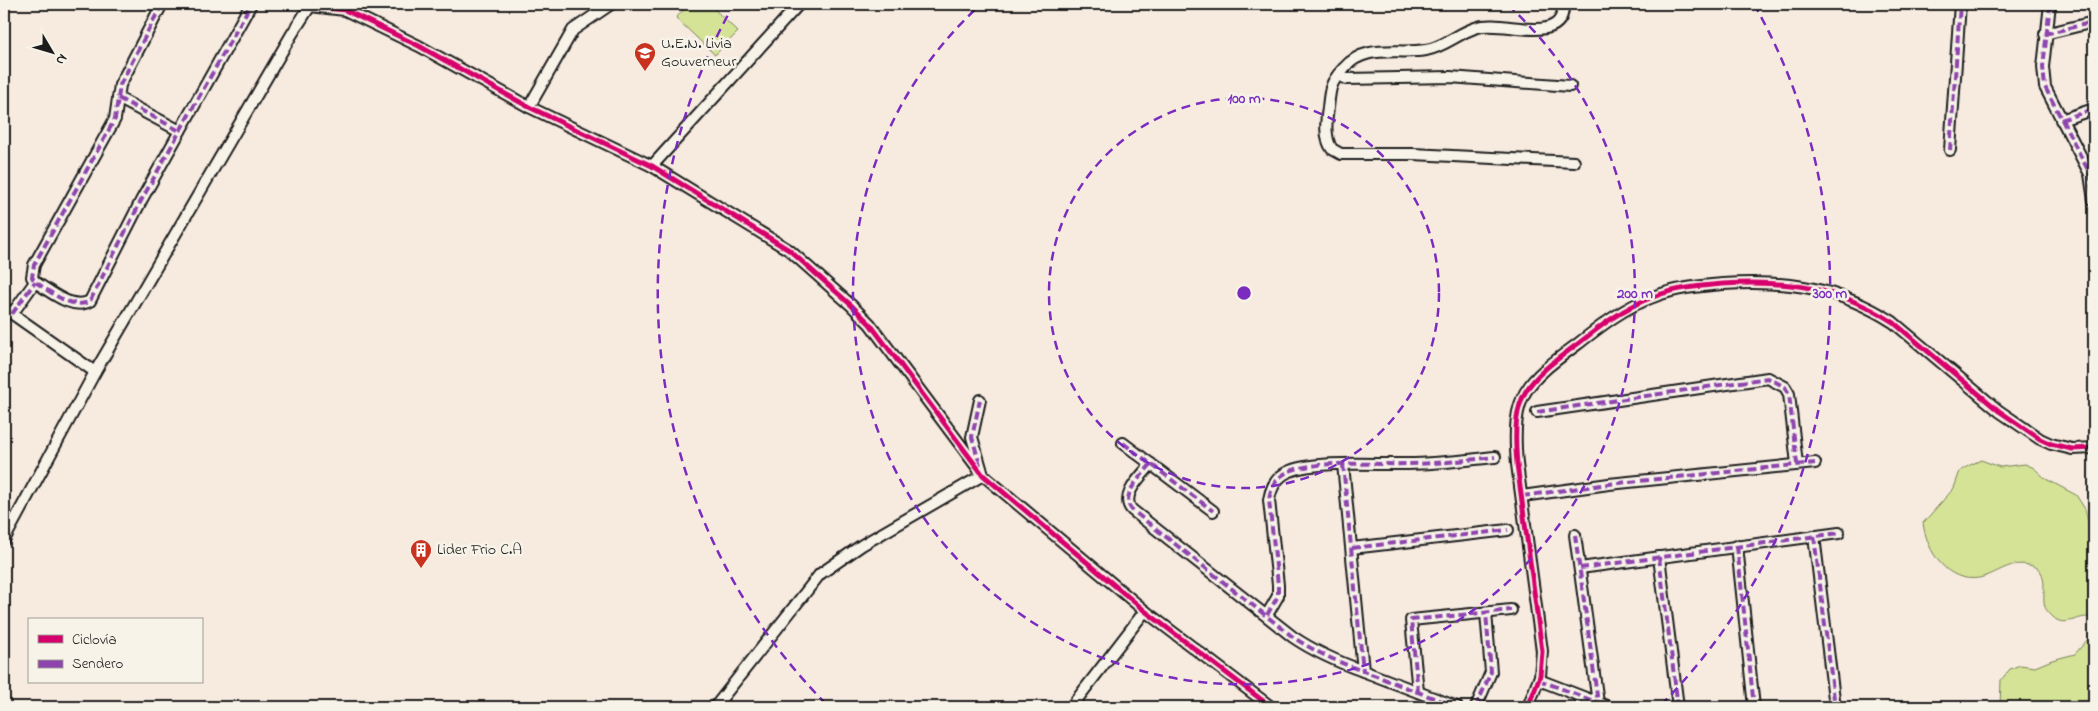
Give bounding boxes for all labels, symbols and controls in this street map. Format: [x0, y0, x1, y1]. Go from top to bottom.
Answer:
north arrow [28, 28, 78, 78]
place label: U.E.N. Livia Gouverneur [661, 32, 736, 74]
school or university icon: U.E.N. Livia Gouverneur [633, 41, 657, 72]
text: N [50, 49, 72, 69]
text: 100 m [1227, 88, 1261, 110]
text: 200 m [1616, 283, 1653, 305]
text: 300 m [1812, 283, 1848, 305]
centre of rings [1235, 284, 1253, 302]
building icon: Lider Frio C.A [409, 538, 433, 569]
place label: Lider Frio C.A [437, 538, 522, 562]
legend [28, 618, 202, 684]
text: Ciclovía [72, 629, 117, 651]
text: Sendero [72, 653, 124, 675]

